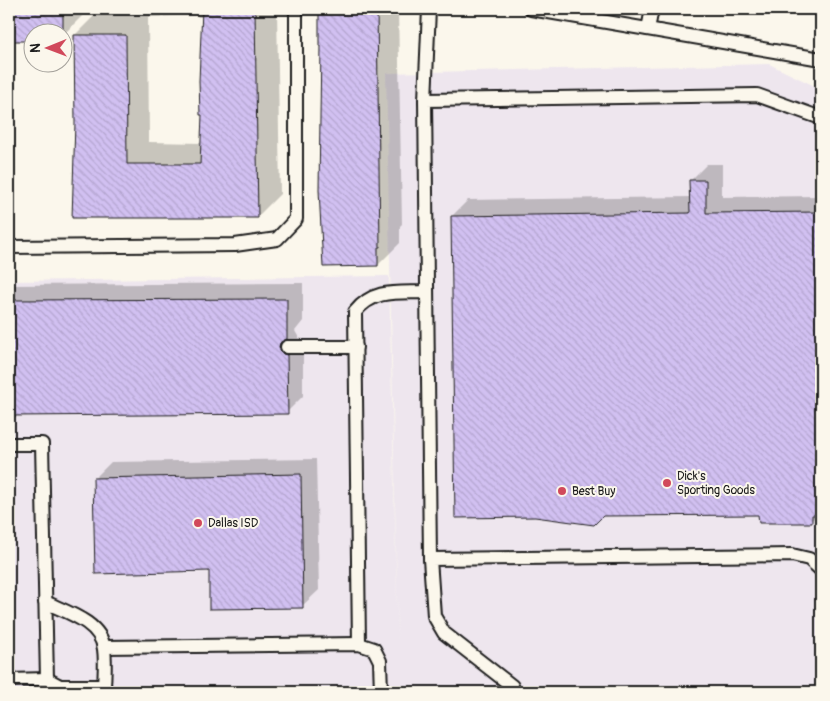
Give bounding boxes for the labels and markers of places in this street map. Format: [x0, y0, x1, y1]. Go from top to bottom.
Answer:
place label: Dick's Sporting Goods [677, 469, 755, 498]
marker: Dick's Sporting Goods [661, 477, 673, 489]
place label: Best Buy [572, 484, 615, 499]
marker: Best Buy [556, 485, 568, 497]
place label: Dallas ISD [208, 516, 259, 531]
marker: Dallas ISD [192, 517, 204, 529]

